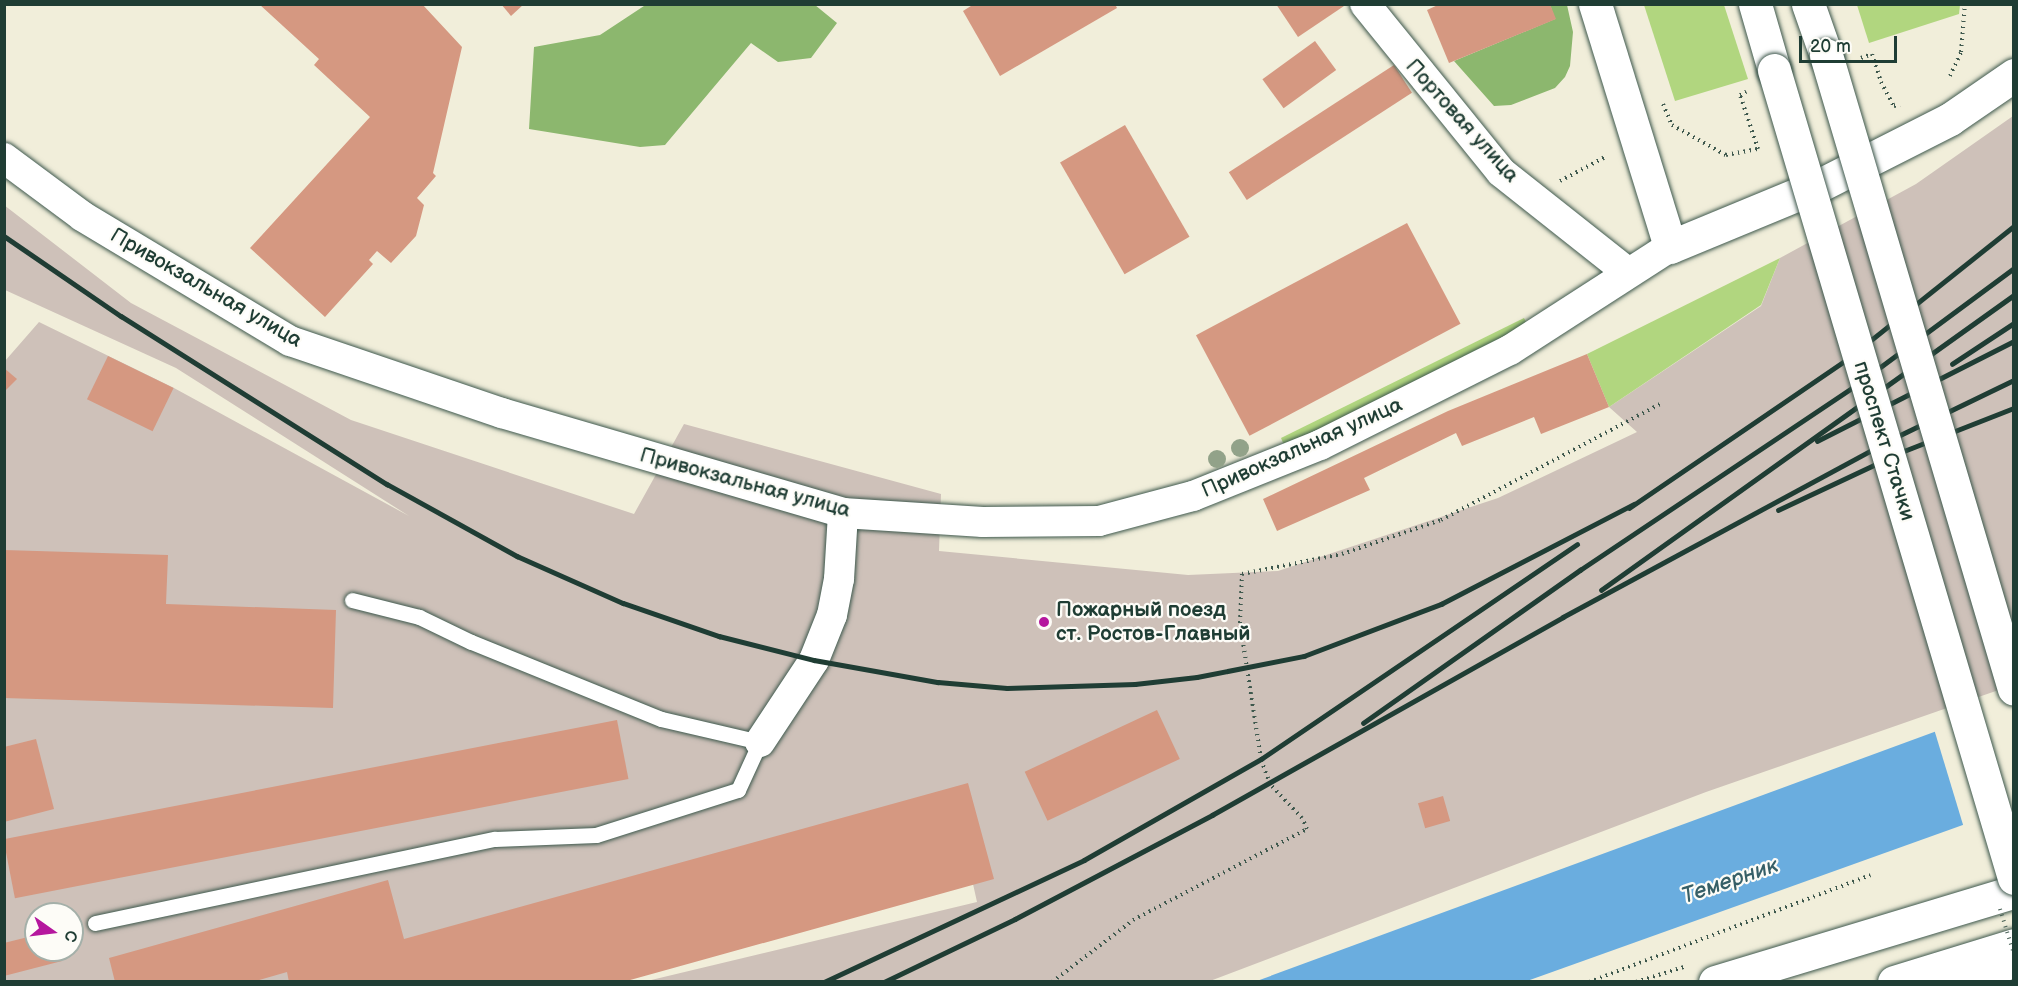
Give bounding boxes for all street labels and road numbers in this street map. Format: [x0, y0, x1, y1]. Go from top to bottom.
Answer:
street label: Портовая улица [1400, 54, 1524, 188]
street label: Привокзальная улица [106, 223, 306, 353]
street label: проспект Стачки [1848, 358, 1920, 524]
street label: Привокзальная улица [1198, 392, 1406, 504]
street label: Привокзальная улица [637, 443, 853, 523]

